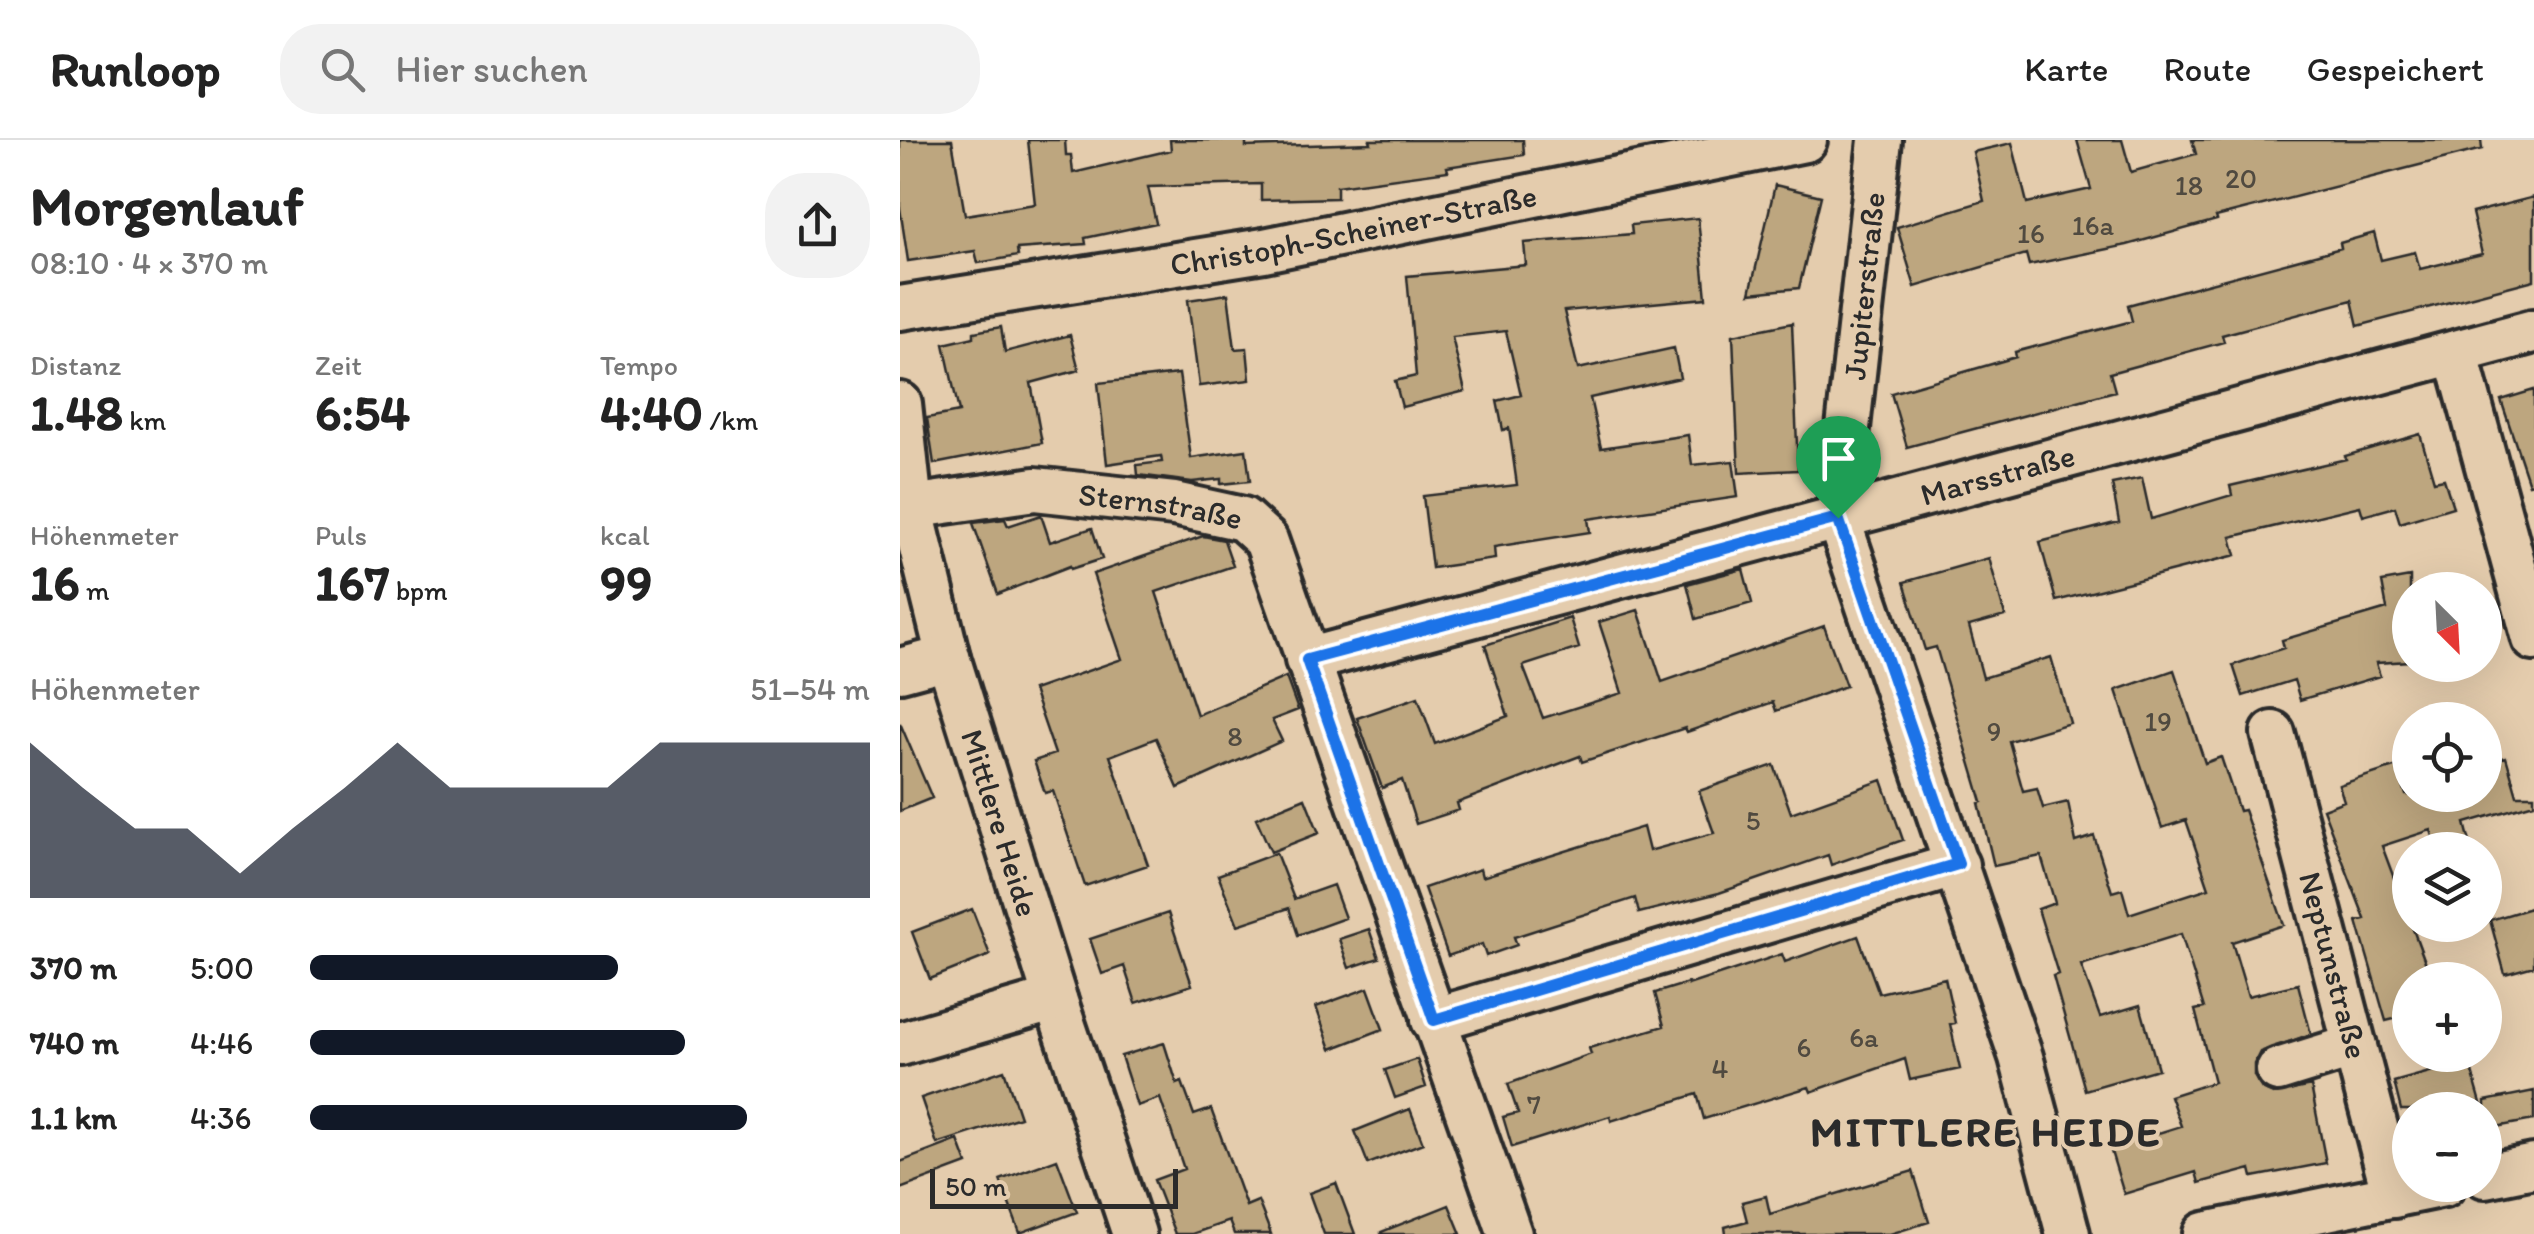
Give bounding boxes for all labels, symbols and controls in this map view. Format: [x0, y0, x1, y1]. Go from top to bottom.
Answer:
search box [280, 24, 980, 114]
text: Runloop [50, 40, 220, 98]
icon: search [315, 42, 370, 97]
text: Hier suchen [395, 46, 588, 92]
text: Karte [2024, 48, 2109, 90]
text: Route [2164, 48, 2252, 90]
text: Gespeichert [2307, 48, 2484, 90]
house number: 20 [2225, 161, 2257, 195]
house number: 18 [2175, 168, 2203, 202]
text: Morgenlauf [30, 173, 304, 239]
button: share [765, 173, 870, 278]
street label: Christoph-Scheiner-Straße [1167, 176, 1540, 284]
street label: Jupiterstraße [1835, 190, 1893, 382]
house number: 16a [2072, 208, 2115, 242]
house number: 16 [2017, 216, 2045, 250]
text: 08:10 · 4 × 370 m [30, 244, 268, 282]
text: Distanz [30, 348, 121, 382]
text: Zeit [315, 348, 362, 382]
text: Tempo [600, 348, 678, 382]
text: 1.48 [30, 382, 123, 443]
text: 6:54 [315, 382, 410, 443]
text: 4:40 [600, 382, 703, 443]
text: km [123, 403, 166, 437]
text: /km [703, 403, 758, 437]
pin [1796, 416, 1881, 519]
icon: arrive [1811, 431, 1866, 486]
street label: Marsstraße [1916, 436, 2079, 514]
street label: Sternstraße [1077, 475, 1246, 537]
text: Höhenmeter [30, 518, 179, 552]
text: Puls [315, 518, 367, 552]
text: kcal [600, 518, 650, 552]
text: 16 [30, 552, 80, 613]
text: 167 [315, 552, 389, 613]
text: 99 [600, 552, 652, 613]
north arrow [2392, 572, 2502, 682]
map controls [2392, 572, 2502, 1202]
text: m [80, 573, 110, 607]
text: bpm [389, 573, 448, 607]
text: Höhenmeter [30, 670, 200, 708]
text: 51–54 m [750, 670, 870, 708]
button: locate [2392, 702, 2502, 812]
house number: 19 [2144, 704, 2172, 738]
house number: 9 [1987, 714, 2001, 748]
house number: 8 [1227, 719, 1243, 753]
street label: Mittlere Heide [953, 725, 1047, 921]
house number: 5 [1746, 803, 1760, 837]
button: layers [2392, 832, 2502, 942]
street label: Neptunstraße [2291, 868, 2376, 1063]
text: 370 m [30, 949, 117, 987]
text: 5:00 [190, 949, 254, 987]
button: + [2392, 962, 2502, 1072]
house number: 6a [1849, 1020, 1879, 1054]
text: 740 m [30, 1024, 119, 1062]
text: 4:46 [190, 1024, 253, 1062]
house number: 6 [1797, 1030, 1811, 1064]
house number: 4 [1712, 1051, 1729, 1085]
house number: 7 [1527, 1087, 1541, 1121]
button: − [2392, 1092, 2502, 1202]
text: 1.1 km [30, 1099, 117, 1137]
text: 4:36 [190, 1099, 251, 1137]
district label: MITTLERE HEIDE [1810, 1106, 2162, 1157]
scale bar [930, 1164, 1178, 1208]
text: 50 m [945, 1169, 1007, 1203]

